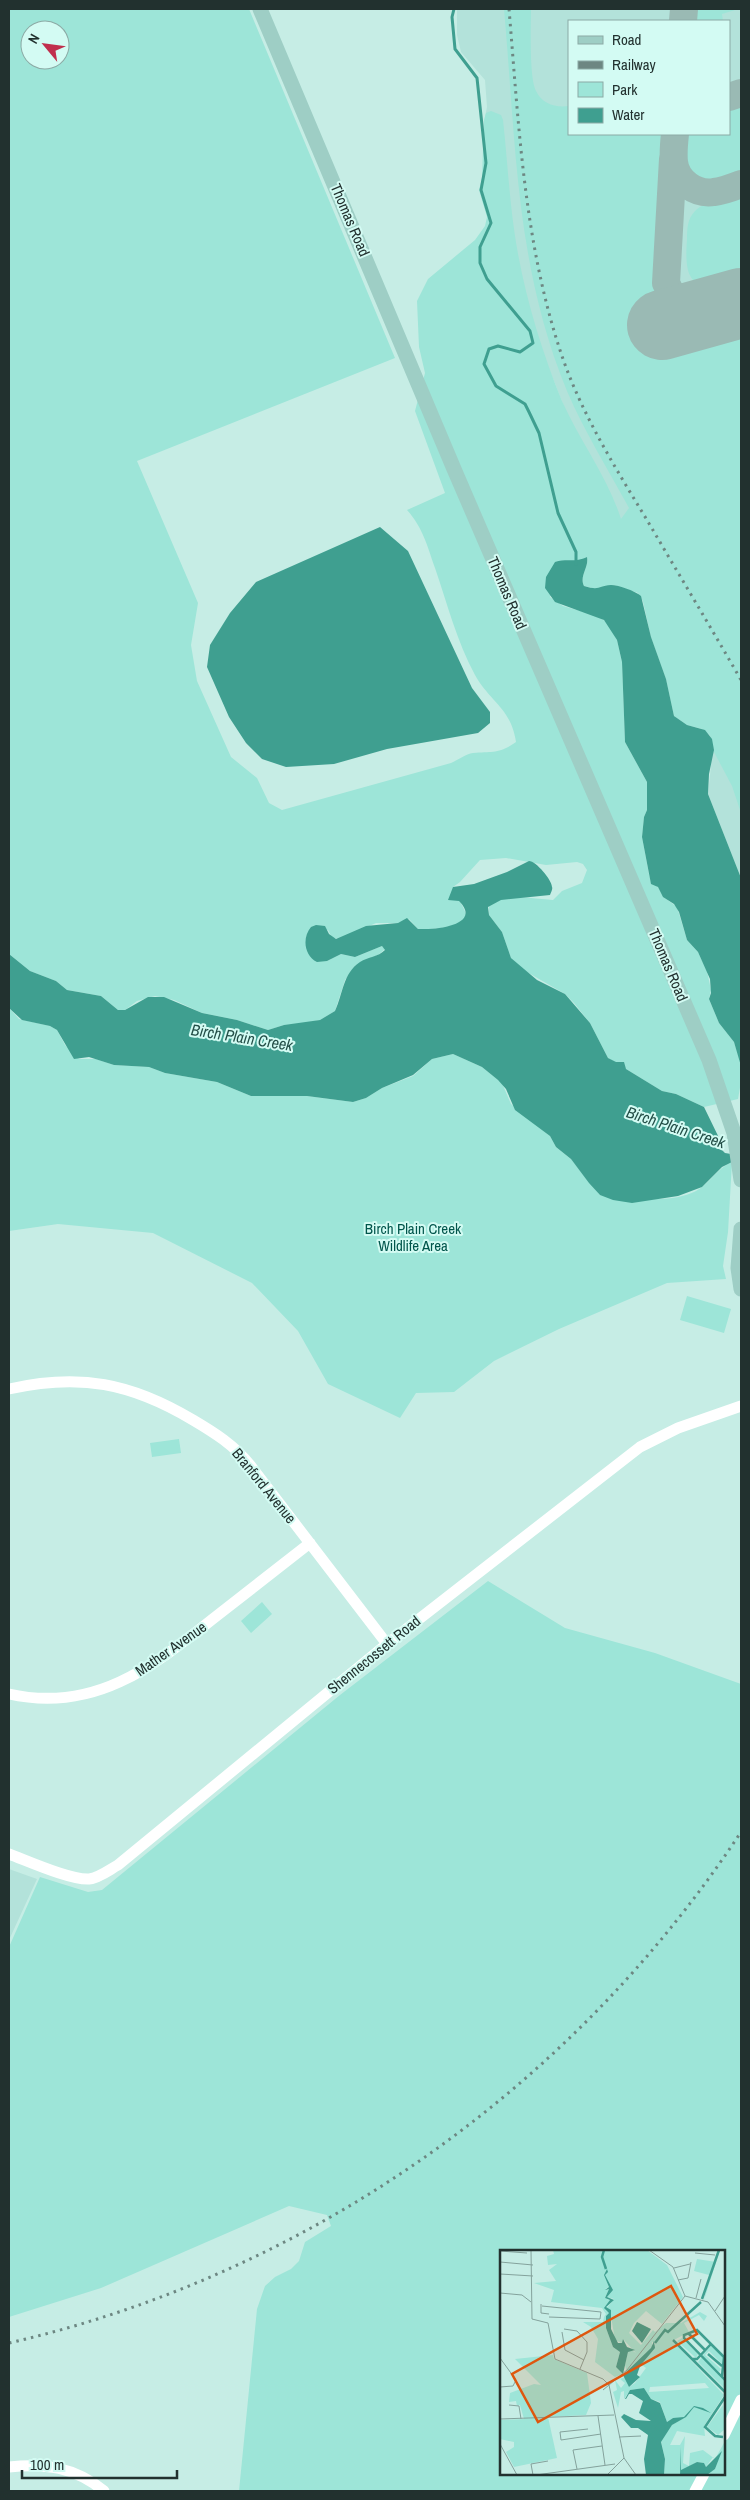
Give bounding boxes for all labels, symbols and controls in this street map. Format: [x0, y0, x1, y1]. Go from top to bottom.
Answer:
north arrow [20, 20, 70, 70]
legend [568, 20, 730, 135]
text: Road [612, 29, 641, 50]
text: N [24, 31, 44, 47]
text: Railway [612, 54, 657, 75]
text: Park [612, 79, 638, 100]
text: Water [612, 104, 644, 125]
street label: Thomas Road [326, 180, 375, 259]
street label: Thomas Road [483, 553, 532, 632]
street label: Thomas Road [644, 925, 693, 1004]
water label: Birch Plain Creek [189, 1018, 295, 1056]
water label: Birch Plain Creek [624, 1101, 729, 1153]
park label: Birch Plain Creek Wildlife Area [365, 1218, 462, 1256]
street label: Branford Avenue [227, 1444, 301, 1528]
street label: Shennecossett Road [323, 1611, 425, 1699]
street label: Mather Avenue [131, 1616, 211, 1681]
inset map [500, 2250, 725, 2475]
scale bar [22, 2448, 178, 2480]
text: 100 m [30, 2454, 64, 2475]

